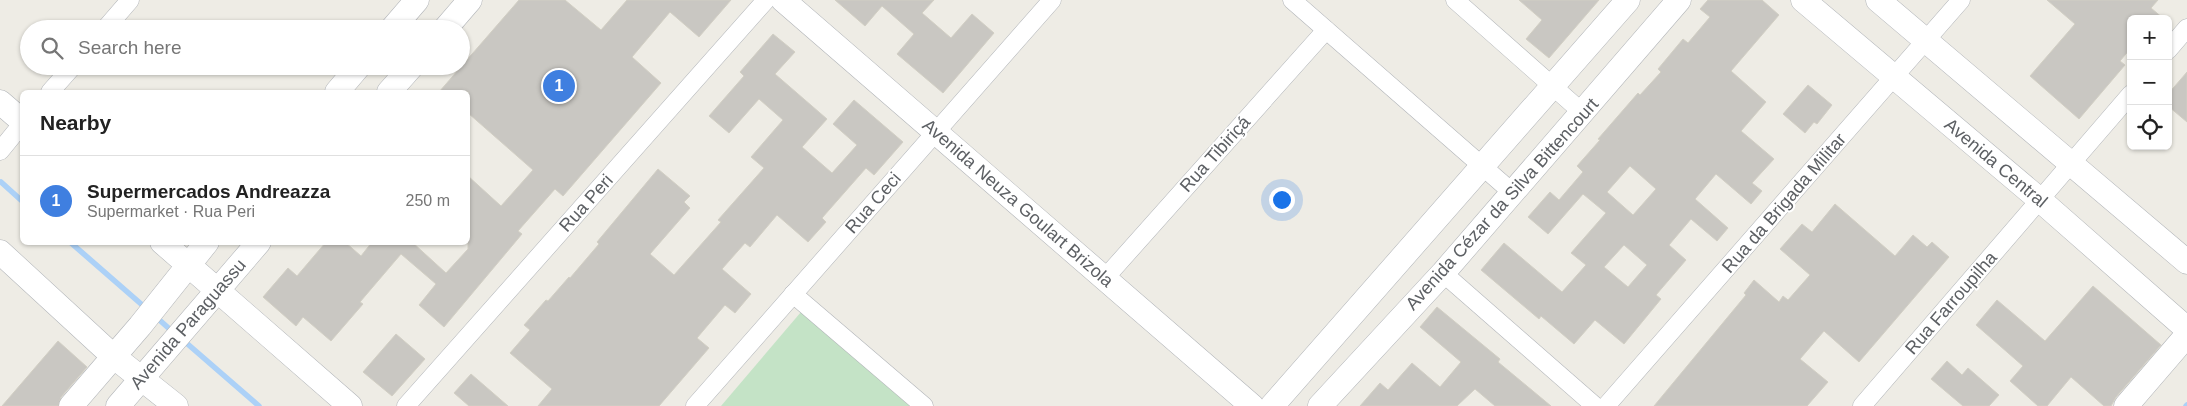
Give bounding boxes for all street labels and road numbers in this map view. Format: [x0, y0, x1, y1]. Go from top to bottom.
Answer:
street label: Avenida Cézar da Silva Bittencourt [1402, 94, 1602, 314]
street label: Rua Tibiriçá [1176, 111, 1255, 196]
street label: Avenida Central [1941, 114, 2051, 212]
street label: Avenida Neuza Goulart Brizola [919, 115, 1118, 292]
street label: Rua da Brigada Militar [1718, 129, 1850, 277]
street label: Rua Ceci [841, 169, 905, 237]
street label: Rua Peri [555, 170, 617, 236]
street label: Rua Farroupilha [1901, 247, 2002, 358]
street label: Avenida Paraguassu [126, 255, 250, 393]

